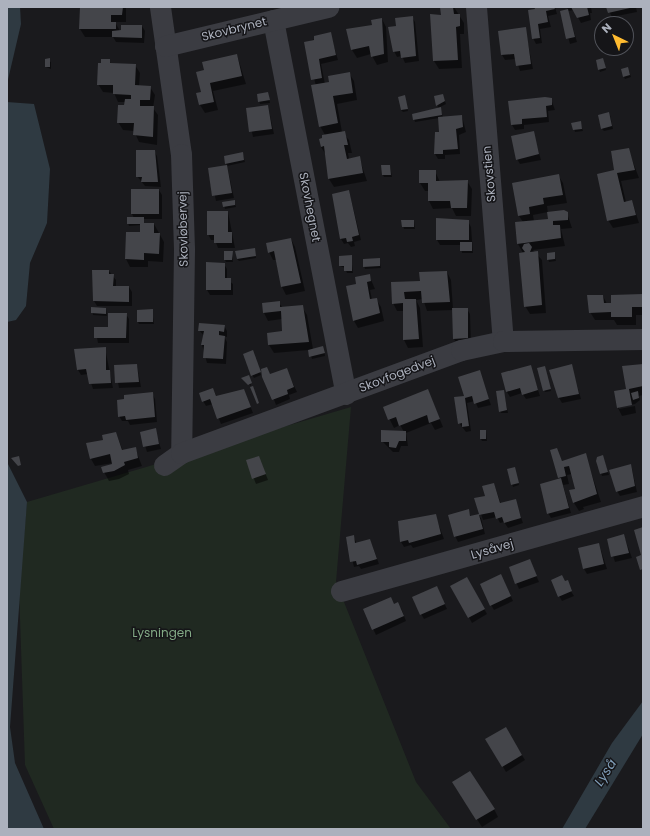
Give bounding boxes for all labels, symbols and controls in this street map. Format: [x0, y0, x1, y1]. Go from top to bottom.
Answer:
street label: Skovbrynet [200, 14, 268, 44]
north arrow [594, 16, 634, 56]
text: N [598, 19, 615, 37]
street label: Skovstien [479, 145, 499, 203]
street label: Skovhegnet [296, 171, 324, 243]
street label: Skovløbervej [175, 191, 191, 267]
street label: Skovfogedvej [357, 353, 437, 395]
street label: Lysåvej [469, 536, 515, 562]
park label: Lysningen [132, 626, 192, 640]
water label: Lyså [592, 757, 620, 789]

